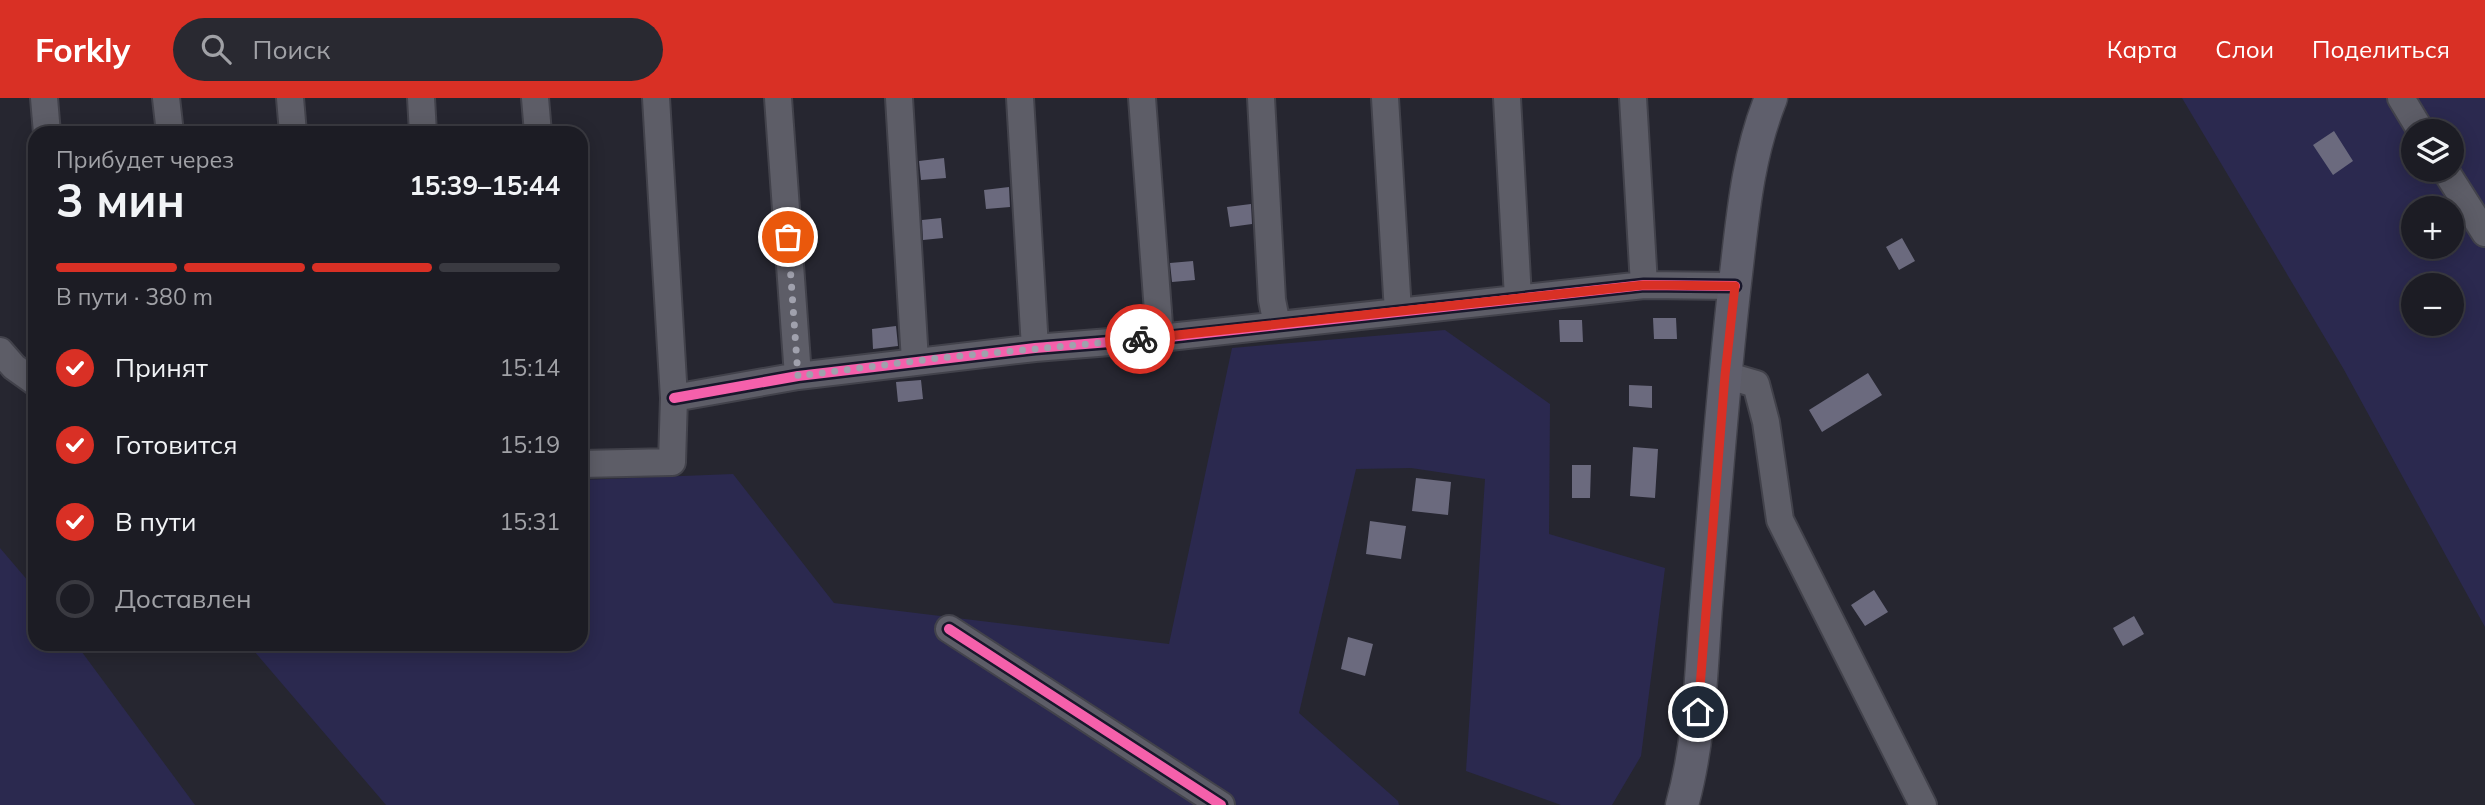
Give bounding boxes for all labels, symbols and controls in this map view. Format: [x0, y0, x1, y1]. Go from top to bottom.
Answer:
search box [173, 18, 663, 81]
text: Forkly [35, 29, 131, 70]
icon: search [197, 30, 235, 68]
text: Поиск [253, 33, 330, 66]
text: Карта [2107, 34, 2177, 64]
text: Слои [2215, 34, 2274, 64]
text: Поделиться [2312, 34, 2450, 64]
map controls [2401, 119, 2464, 336]
button: layers [2401, 119, 2464, 182]
text: Прибудет через [56, 145, 234, 174]
text: 15:39–15:44 [409, 169, 560, 202]
text: 3 мин [56, 171, 185, 229]
button: + [2401, 196, 2464, 259]
pin [758, 207, 818, 267]
icon: bag [769, 218, 807, 256]
button: − [2401, 273, 2464, 336]
text: В пути · 380 m [56, 282, 213, 311]
courier [1105, 304, 1175, 374]
icon: bike [1121, 320, 1159, 358]
icon: check [56, 349, 94, 387]
text: Принят [115, 351, 208, 384]
text: 15:14 [500, 353, 560, 382]
icon: check [56, 426, 94, 464]
text: Готовится [115, 428, 238, 461]
text: 15:19 [500, 430, 560, 459]
icon: check [56, 503, 94, 541]
text: В пути [115, 505, 196, 538]
text: 15:31 [500, 507, 560, 536]
text: Доставлен [115, 582, 252, 615]
pin [1668, 682, 1728, 742]
icon: home [1679, 693, 1717, 731]

